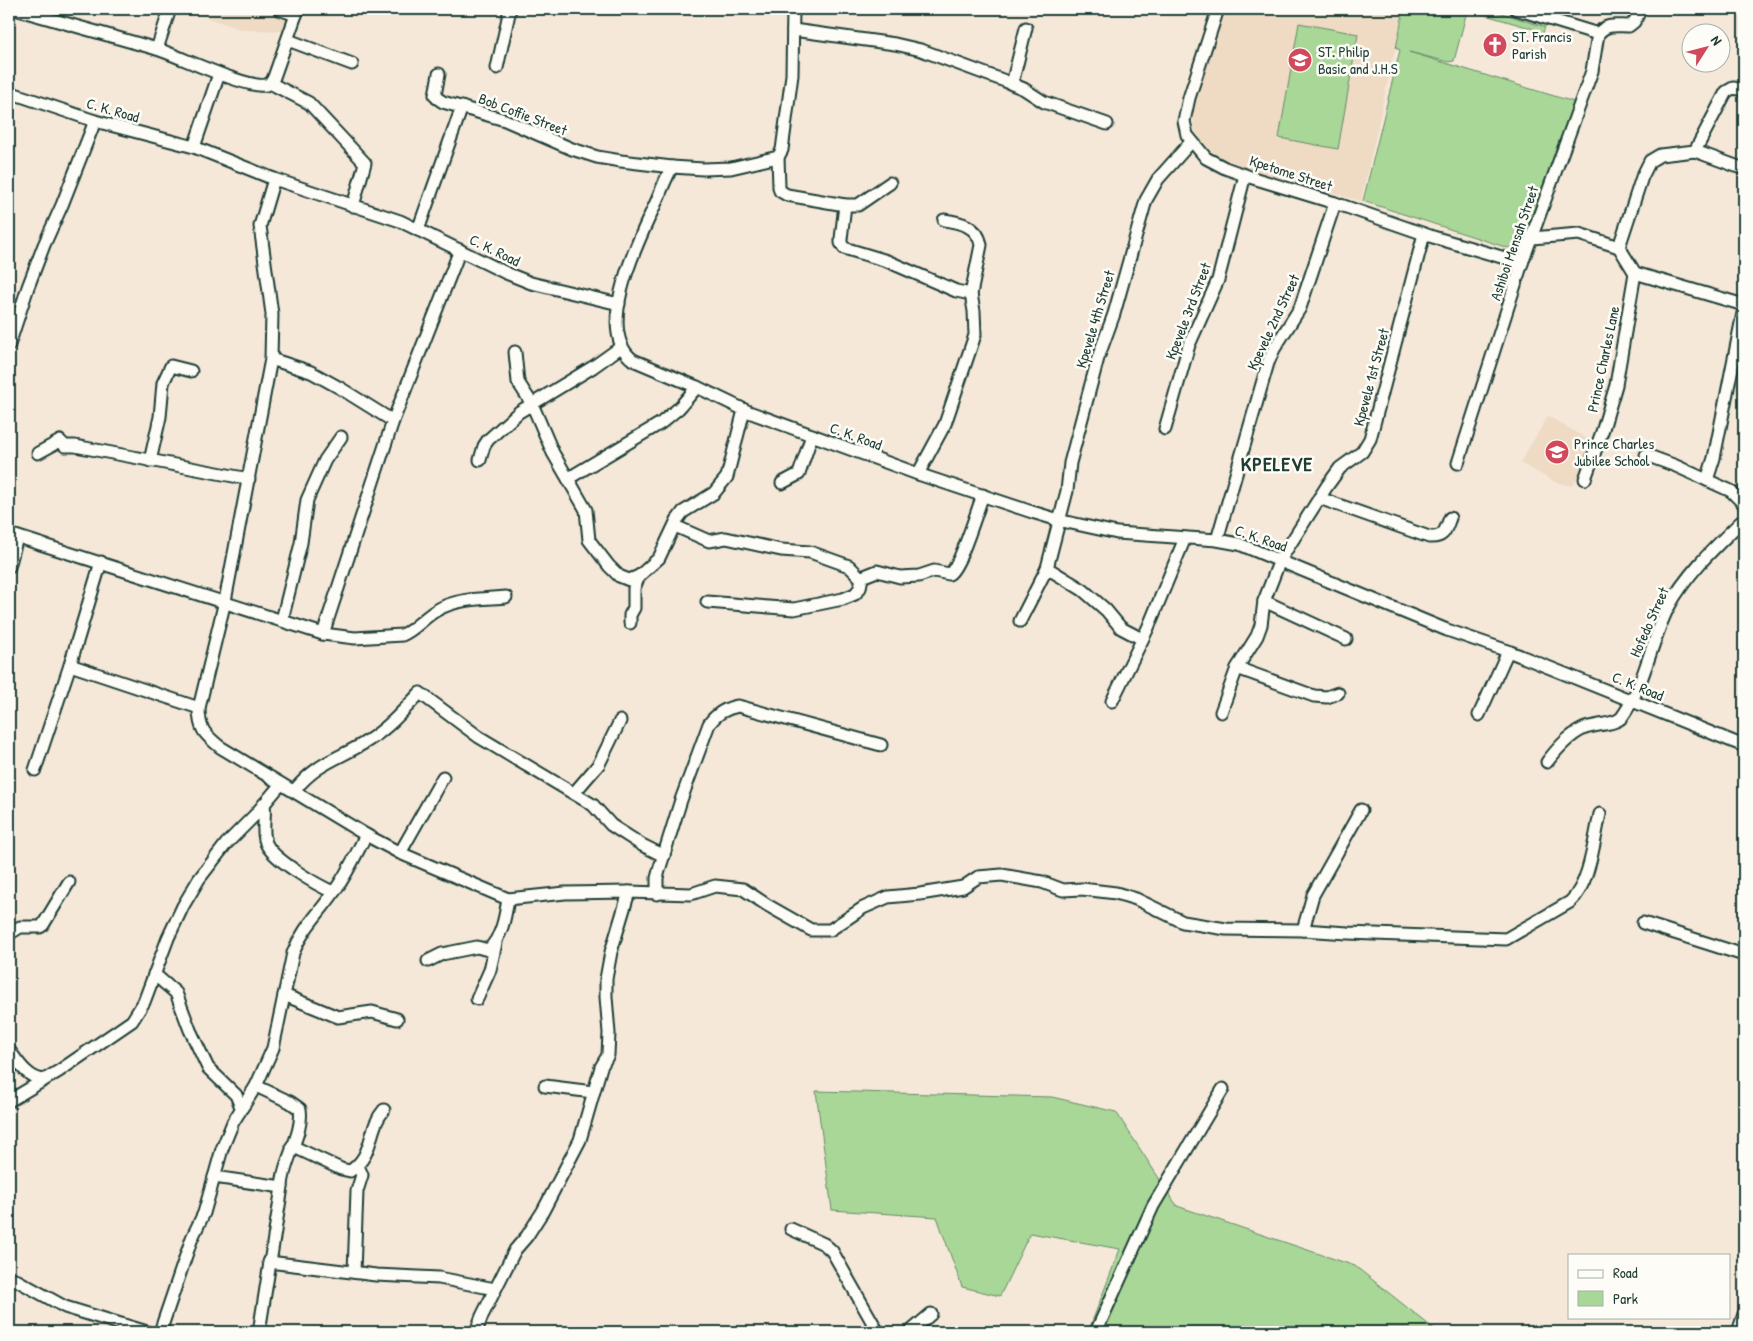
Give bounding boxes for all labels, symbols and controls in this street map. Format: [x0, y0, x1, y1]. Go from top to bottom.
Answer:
north arrow [1680, 22, 1730, 72]
place label: ST. Francis Parish [1512, 26, 1572, 64]
text: N [1707, 31, 1727, 49]
church icon: ST. Francis Parish [1482, 32, 1508, 58]
place label: ST. Philip Basic and J.H.S [1318, 41, 1398, 79]
school or university icon: ST. Philip Basic and J.H.S [1287, 47, 1313, 73]
street label: Bob Coffie Street [476, 88, 571, 141]
street label: C. K. Road [84, 92, 142, 128]
street label: Kpetome Street [1247, 150, 1336, 197]
street label: Ashiboi Mensah Street [1485, 182, 1544, 303]
street label: C. K. Road [466, 229, 524, 271]
street label: Kpevele 3rd Street [1160, 259, 1216, 363]
street label: Kpevele 4th Street [1070, 267, 1120, 370]
street label: Kpevele 2nd Street [1242, 270, 1305, 373]
street label: Prince Charles Lane [1582, 304, 1624, 414]
street label: Kpevele 1st Street [1348, 325, 1394, 428]
street label: C. K. Road [827, 417, 885, 455]
place label: Prince Charles Jubilee School [1574, 433, 1655, 471]
school or university icon: Prince Charles Jubilee School [1544, 439, 1570, 465]
district label: KPELEVE [1241, 450, 1313, 477]
street label: C. K. Road [1232, 519, 1290, 557]
street label: Hofedo Street [1624, 583, 1674, 660]
street label: C. K. Road [1609, 666, 1667, 706]
legend [1568, 1254, 1730, 1318]
text: Road [1613, 1262, 1638, 1283]
text: Park [1613, 1288, 1638, 1309]

